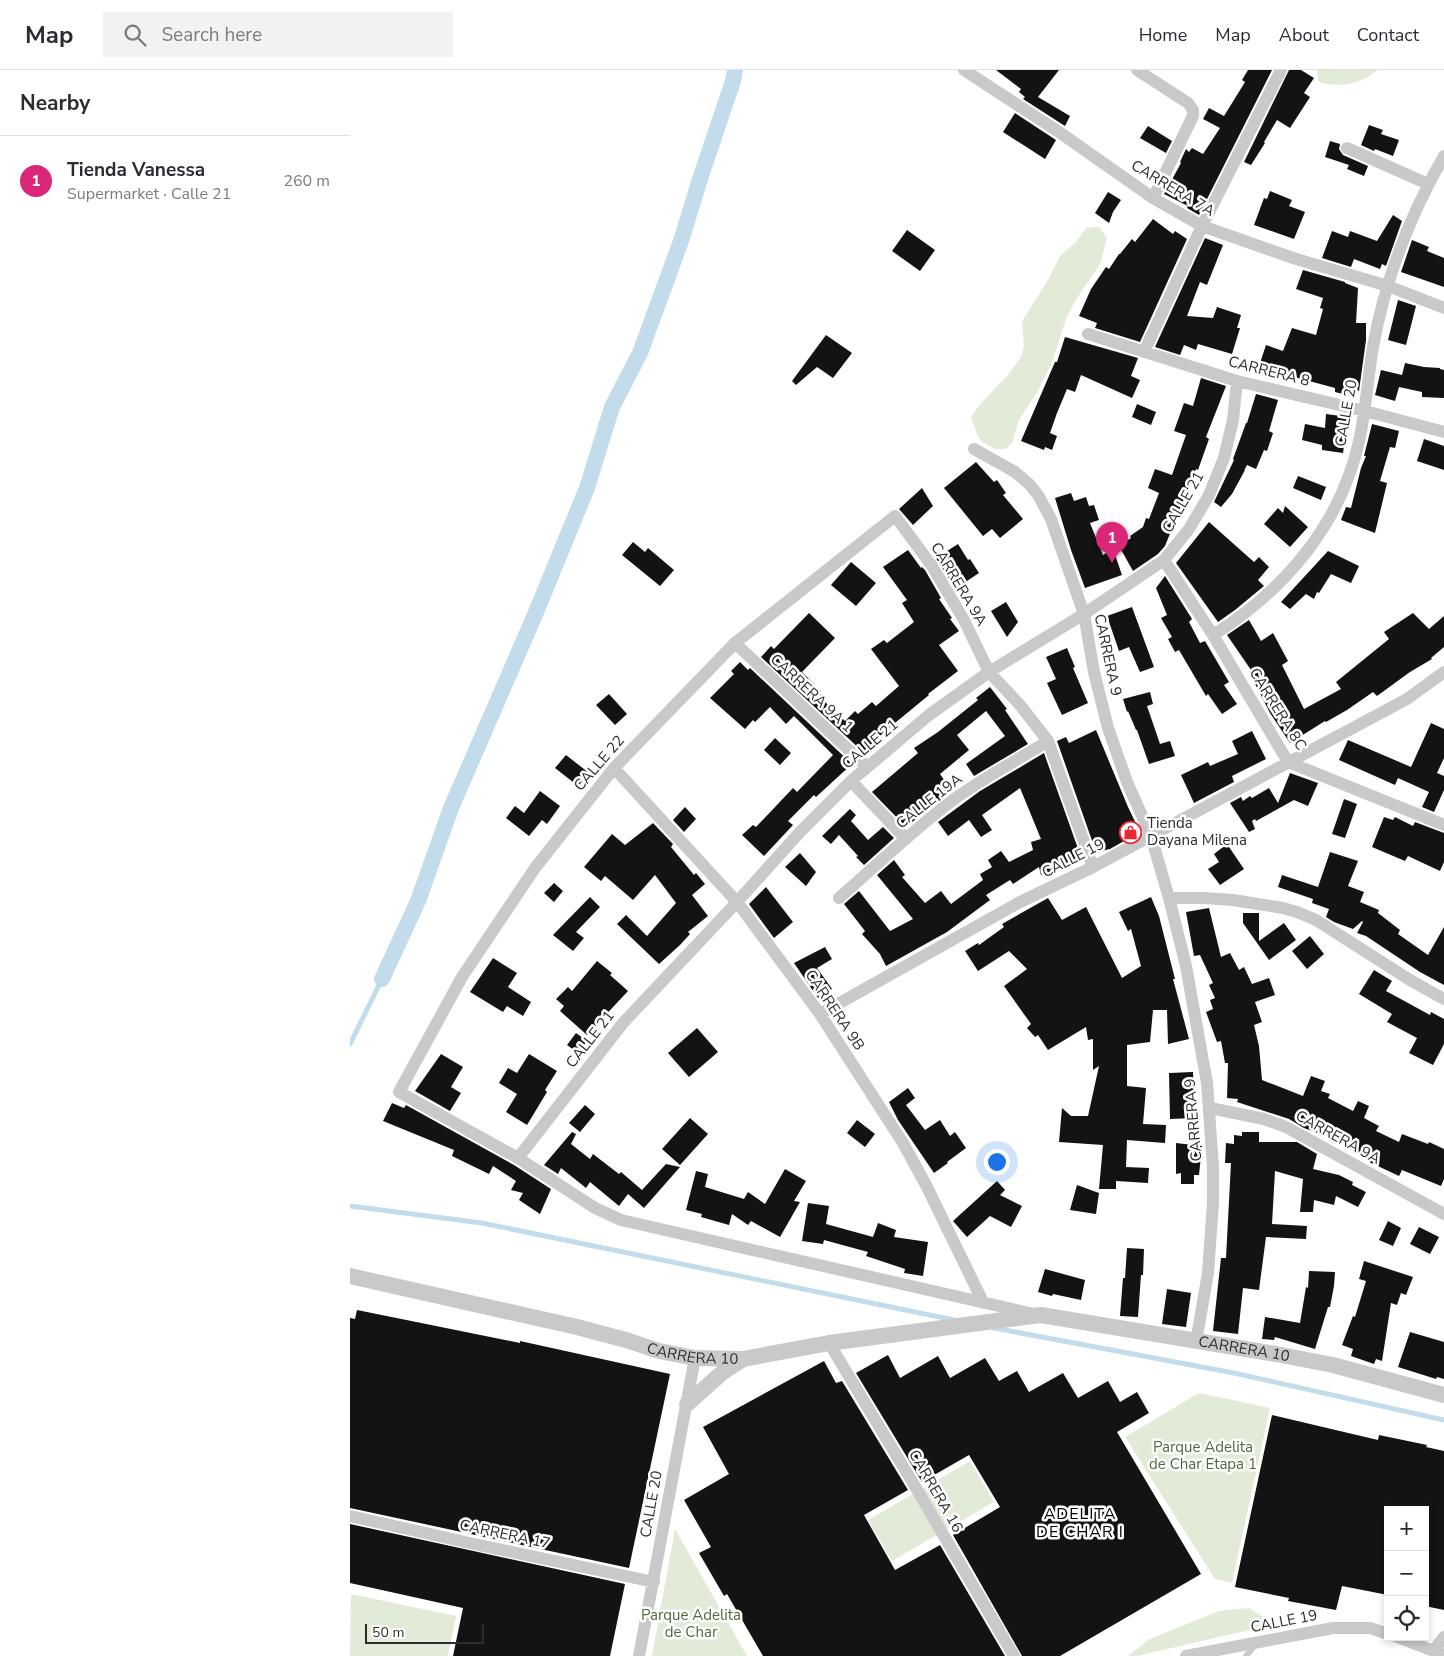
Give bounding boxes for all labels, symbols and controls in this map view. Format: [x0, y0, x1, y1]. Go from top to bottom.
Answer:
search box [103, 12, 453, 57]
text: Map [25, 19, 73, 51]
icon: search [121, 21, 149, 49]
text: Search here [161, 22, 262, 48]
text: Home [1139, 23, 1187, 47]
text: Map [1215, 23, 1251, 47]
text: About [1279, 23, 1329, 47]
text: Contact [1357, 23, 1419, 47]
text: Nearby [20, 89, 90, 117]
street label: CARRERA 7A [1127, 155, 1219, 221]
text: Tienda Vanessa [67, 157, 205, 183]
text: 1 [31, 170, 41, 192]
text: 260 m [283, 170, 330, 192]
text: Supermarket · Calle 21 [67, 183, 231, 205]
street label: CARRERA 8 [1226, 351, 1312, 391]
street label: CALLE 20 [1330, 378, 1362, 448]
street label: CALLE 21 [1157, 468, 1209, 536]
pin: 1 [1096, 522, 1128, 563]
street label: CARRERA 9A [926, 538, 992, 630]
street label: CARRERA 9 [1090, 612, 1126, 698]
street label: CARRERA 9A 1 [766, 649, 858, 737]
street label: CARRERA 8C [1245, 664, 1311, 754]
street label: CALLE 21 [838, 715, 902, 773]
street label: CALLE 22 [569, 731, 629, 795]
street label: CALLE 19A [892, 769, 966, 833]
place label: Tienda Dayana Milena [1147, 813, 1247, 850]
shop icon: Tienda Dayana Milena [1119, 820, 1143, 844]
street label: CALLE 19 [1038, 834, 1108, 882]
street label: CARRERA 9B [801, 966, 869, 1054]
street label: CALLE 21 [561, 1006, 619, 1072]
street label: CARRERA 9 [1179, 1078, 1207, 1162]
street label: CARRERA 9A [1292, 1105, 1384, 1169]
your location [984, 1149, 1010, 1175]
street label: CARRERA 10 [1197, 1331, 1291, 1366]
street label: CARRERA 10 [644, 1338, 739, 1369]
park label: Parque Adelita de Char Etapa 1 [1149, 1437, 1257, 1474]
street label: CARRERA 16 [904, 1446, 968, 1536]
street label: CALLE 20 [635, 1469, 667, 1539]
district label: ADELITA DE CHAR I [1036, 1503, 1124, 1543]
map controls [1384, 1506, 1429, 1641]
button: + [1384, 1506, 1429, 1551]
street label: CARRERA 17 [458, 1515, 552, 1553]
button: − [1384, 1551, 1429, 1596]
button: locate [1384, 1596, 1429, 1641]
park label: Parque Adelita de Char [641, 1605, 741, 1642]
street label: CALLE 19 [1249, 1605, 1319, 1637]
scale bar [365, 1621, 484, 1644]
text: 50 m [372, 1623, 404, 1642]

